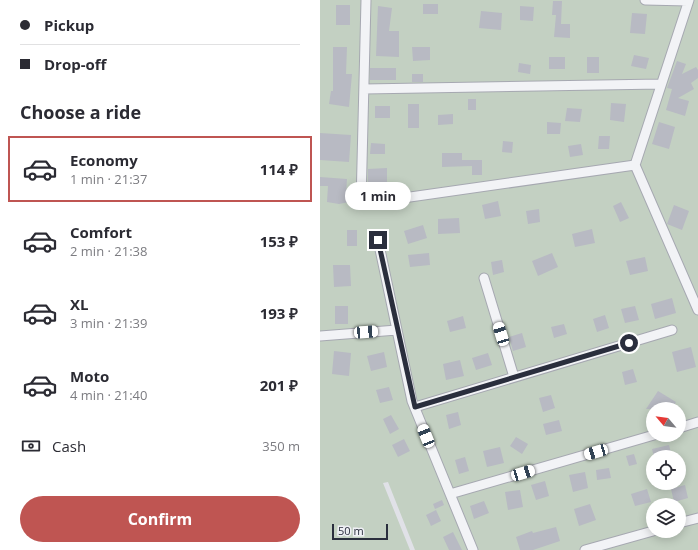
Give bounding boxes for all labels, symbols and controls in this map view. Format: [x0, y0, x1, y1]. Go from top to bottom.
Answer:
text: Pickup [44, 15, 94, 35]
text: Drop-off [44, 54, 106, 74]
text: Choose a ride [20, 100, 141, 124]
text: Economy [70, 150, 138, 170]
icon: car [22, 151, 58, 187]
text: 114 ₽ [260, 159, 298, 179]
text: 1 min · 21:37 [70, 170, 147, 188]
callout: 1 min [345, 182, 411, 210]
text: 1 min [360, 187, 396, 205]
text: Comfort [70, 222, 132, 242]
icon: car [22, 223, 58, 259]
text: 153 ₽ [260, 231, 298, 251]
route end [369, 231, 387, 249]
text: 2 min · 21:38 [70, 242, 147, 260]
text: XL [70, 294, 88, 314]
icon: car [22, 295, 58, 331]
text: 193 ₽ [260, 303, 298, 323]
text: 3 min · 21:39 [70, 314, 147, 332]
car [492, 321, 510, 347]
car [354, 325, 378, 339]
route start [620, 334, 638, 352]
text: Moto [70, 366, 109, 386]
icon: car [22, 367, 58, 403]
text: 201 ₽ [260, 375, 298, 395]
text: 4 min · 21:40 [70, 386, 147, 404]
north arrow [646, 402, 686, 442]
map controls [646, 402, 686, 538]
car [416, 423, 436, 449]
icon: cash [20, 435, 42, 457]
text: Cash [52, 436, 86, 456]
text: 350 m [262, 437, 300, 455]
car [583, 443, 609, 461]
button: locate [646, 450, 686, 490]
car [510, 464, 536, 482]
button: Confirm [20, 496, 300, 542]
button: layers [646, 498, 686, 538]
scale bar [332, 522, 388, 541]
text: 50 m [338, 523, 364, 538]

